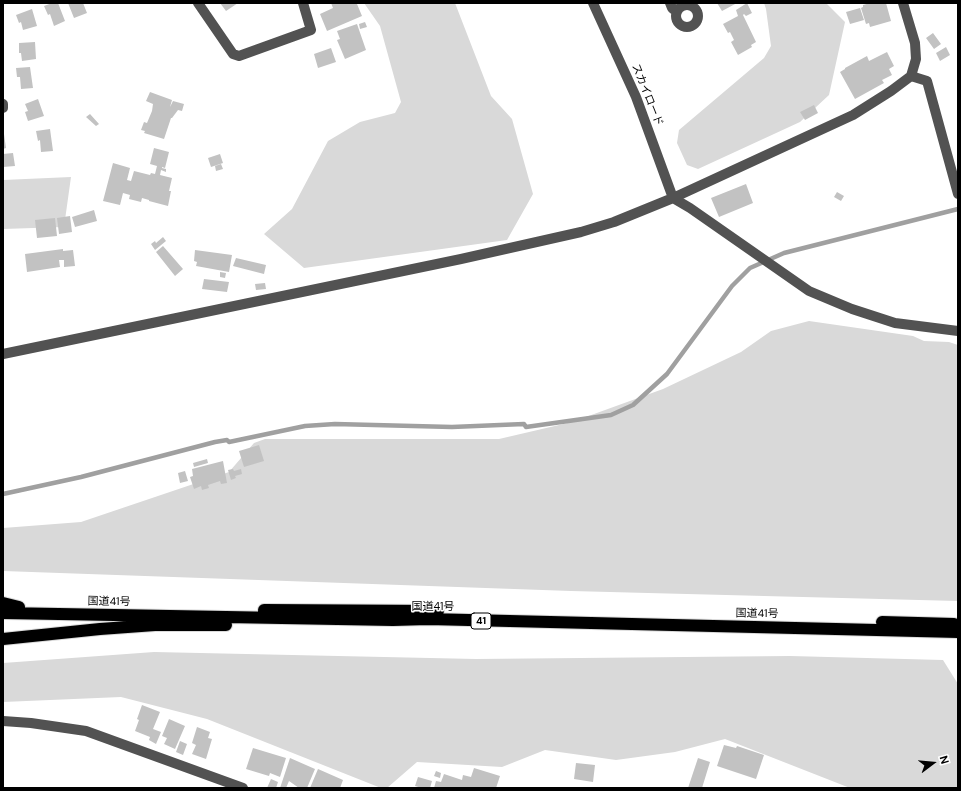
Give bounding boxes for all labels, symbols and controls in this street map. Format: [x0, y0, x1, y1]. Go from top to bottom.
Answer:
street label: スカイロード [629, 62, 665, 128]
street label: 国道41号 [87, 595, 131, 609]
street label: 国道41号 [411, 600, 455, 614]
street label: 国道41号 [735, 607, 779, 621]
road number: 41 [471, 613, 491, 629]
north arrow [913, 743, 953, 783]
text: N [937, 754, 952, 765]

